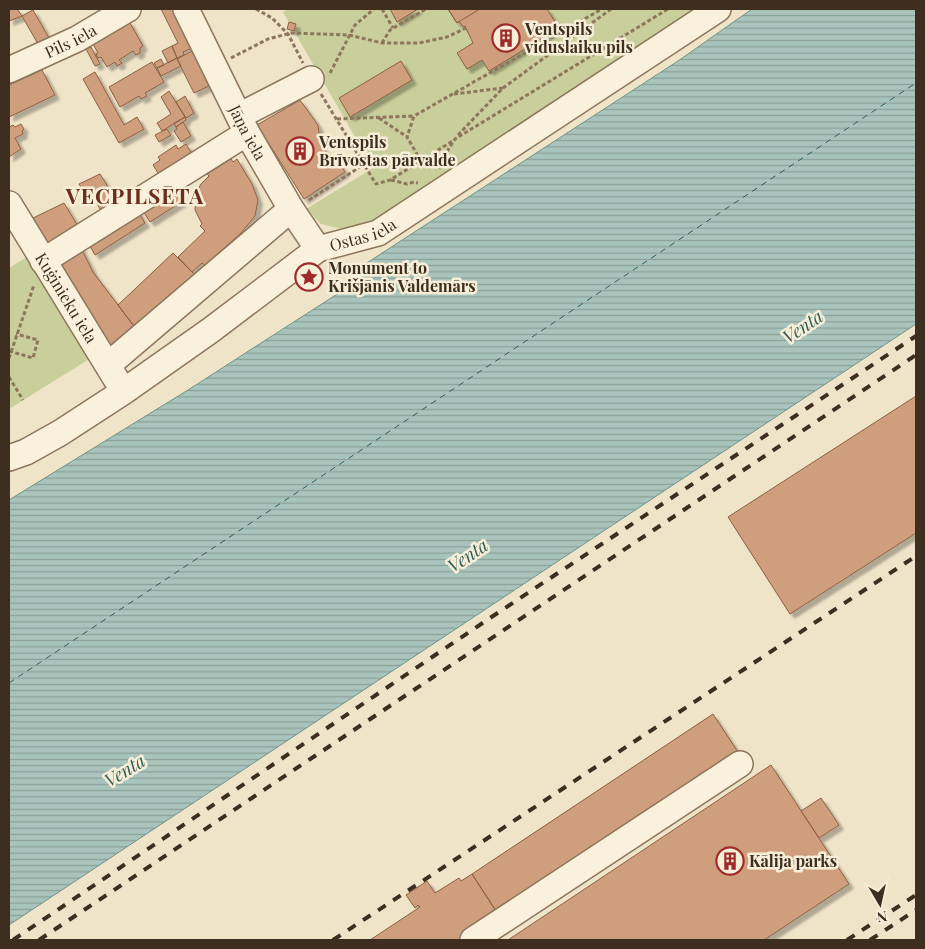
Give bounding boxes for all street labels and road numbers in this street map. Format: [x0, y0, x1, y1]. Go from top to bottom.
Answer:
street label: Pils iela [41, 19, 100, 62]
street label: Jāņa iela [224, 100, 271, 164]
street label: Ostas iela [327, 213, 400, 255]
street label: Kuģinieku iela [31, 248, 102, 347]

